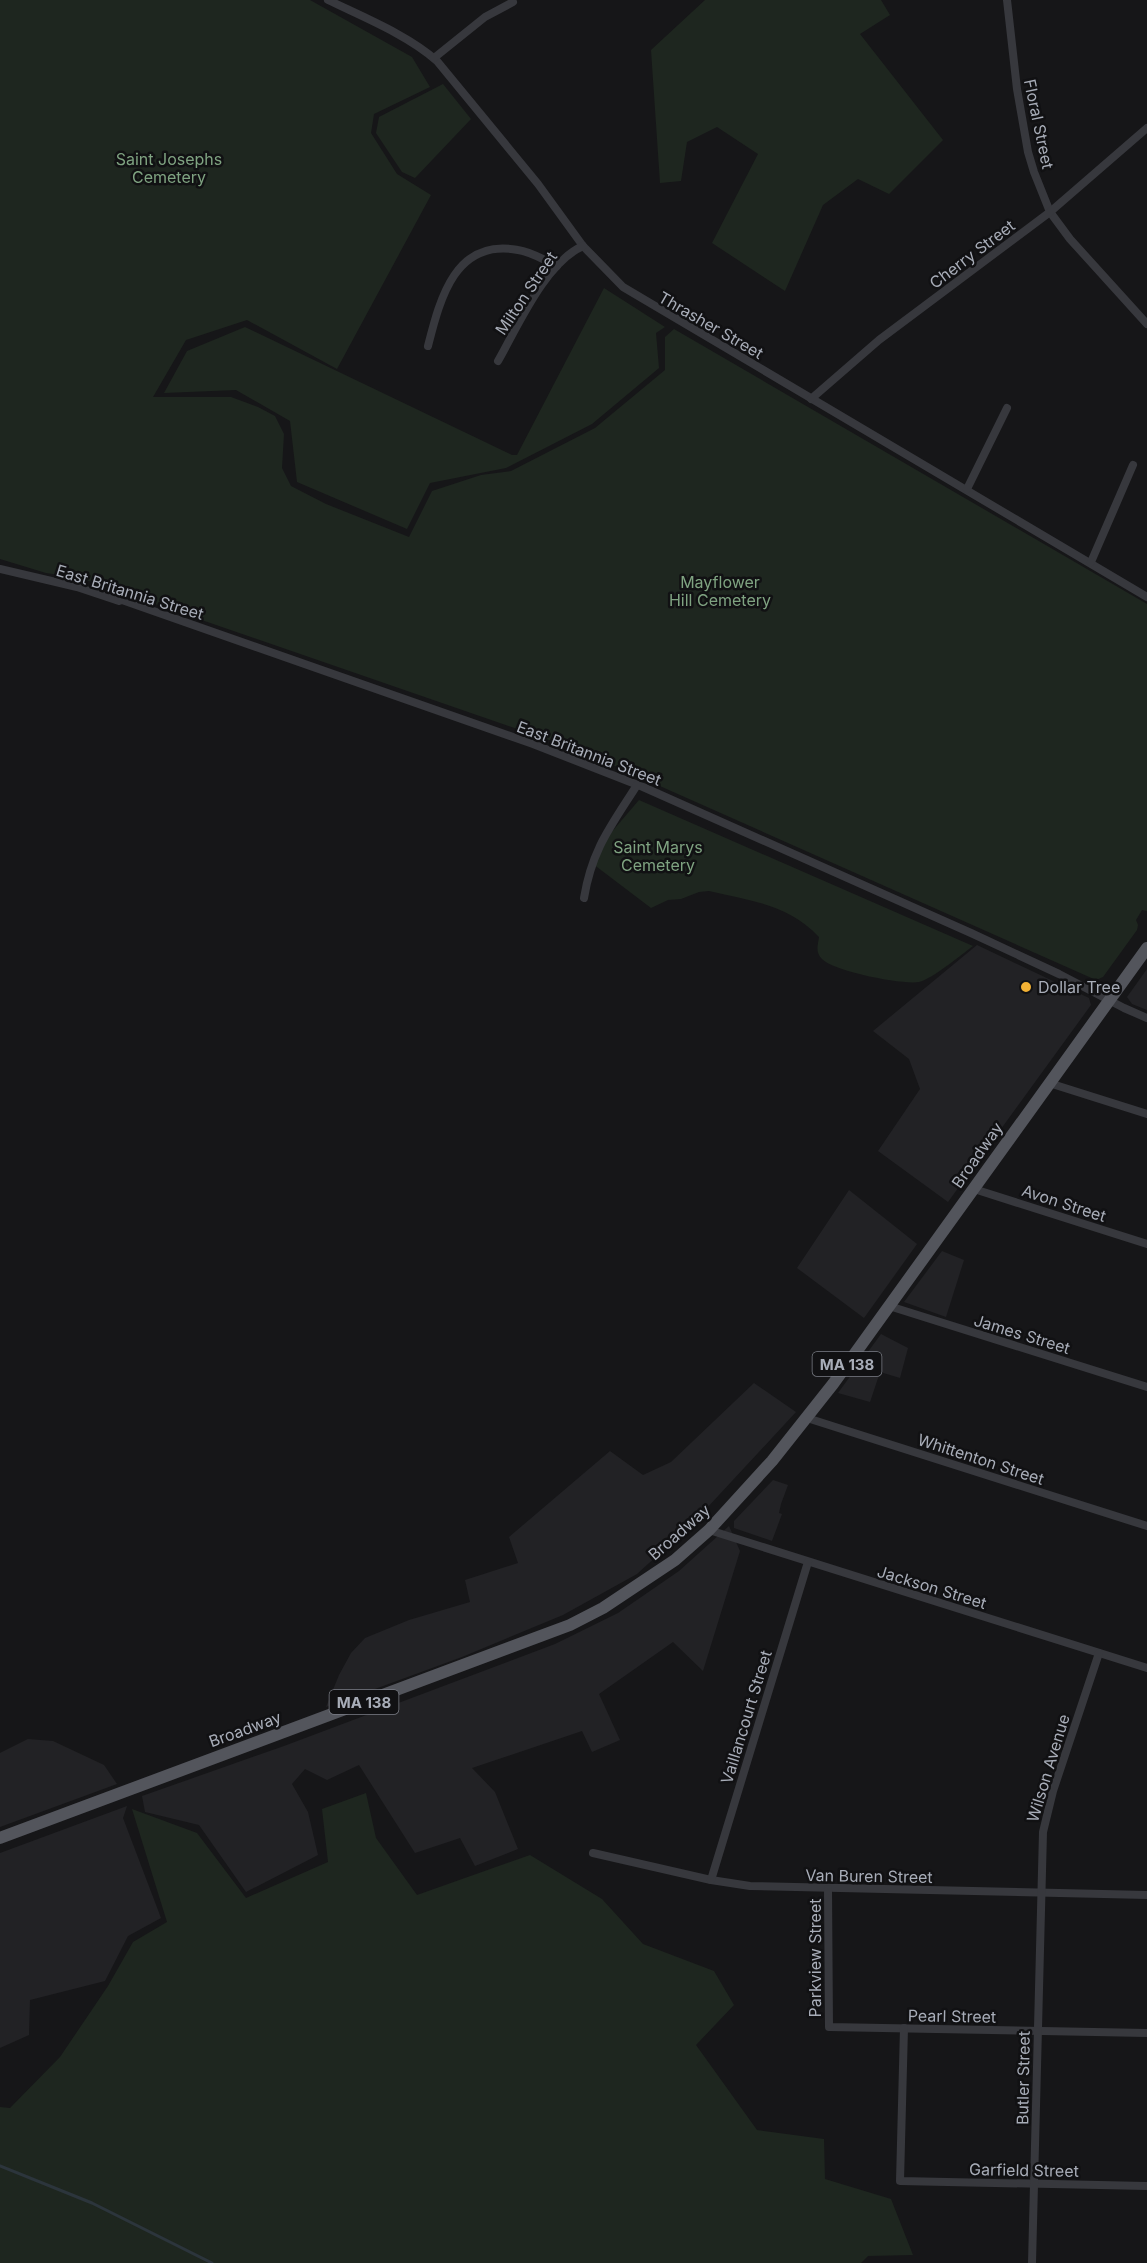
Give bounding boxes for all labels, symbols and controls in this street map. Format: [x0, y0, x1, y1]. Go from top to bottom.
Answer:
street label: Floral Street [1020, 77, 1058, 171]
park label: Saint Josephs Cemetery [116, 149, 222, 187]
street label: Cherry Street [925, 215, 1019, 293]
street label: Milton Street [491, 248, 561, 338]
street label: Thrasher Street [655, 287, 767, 363]
street label: East Britannia Street [54, 560, 206, 624]
park label: Mayflower Hill Cemetery [669, 572, 771, 610]
street label: East Britannia Street [514, 716, 664, 790]
park label: Saint Marys Cemetery [613, 837, 703, 875]
place label: Dollar Tree [1038, 977, 1120, 997]
marker: Dollar Tree [1019, 980, 1033, 994]
street label: Broadway [947, 1118, 1007, 1192]
street label: Avon Street [1019, 1180, 1109, 1226]
street label: James Street [971, 1310, 1073, 1358]
road number: MA 138 [812, 1352, 882, 1376]
street label: Whittenton Street [915, 1429, 1047, 1489]
street label: Broadway [644, 1500, 714, 1564]
street label: Jackson Street [875, 1561, 989, 1613]
street label: Vaillancourt Street [716, 1648, 776, 1786]
road number: MA 138 [330, 1690, 398, 1714]
street label: Broadway [206, 1707, 284, 1751]
street label: Wilson Avenue [1022, 1712, 1074, 1824]
street label: Van Buren Street [805, 1865, 933, 1887]
street label: Parkview Street [805, 1899, 825, 2017]
street label: Pearl Street [908, 2005, 996, 2027]
street label: Butler Street [1012, 2031, 1034, 2125]
street label: Garfield Street [969, 2159, 1079, 2181]

